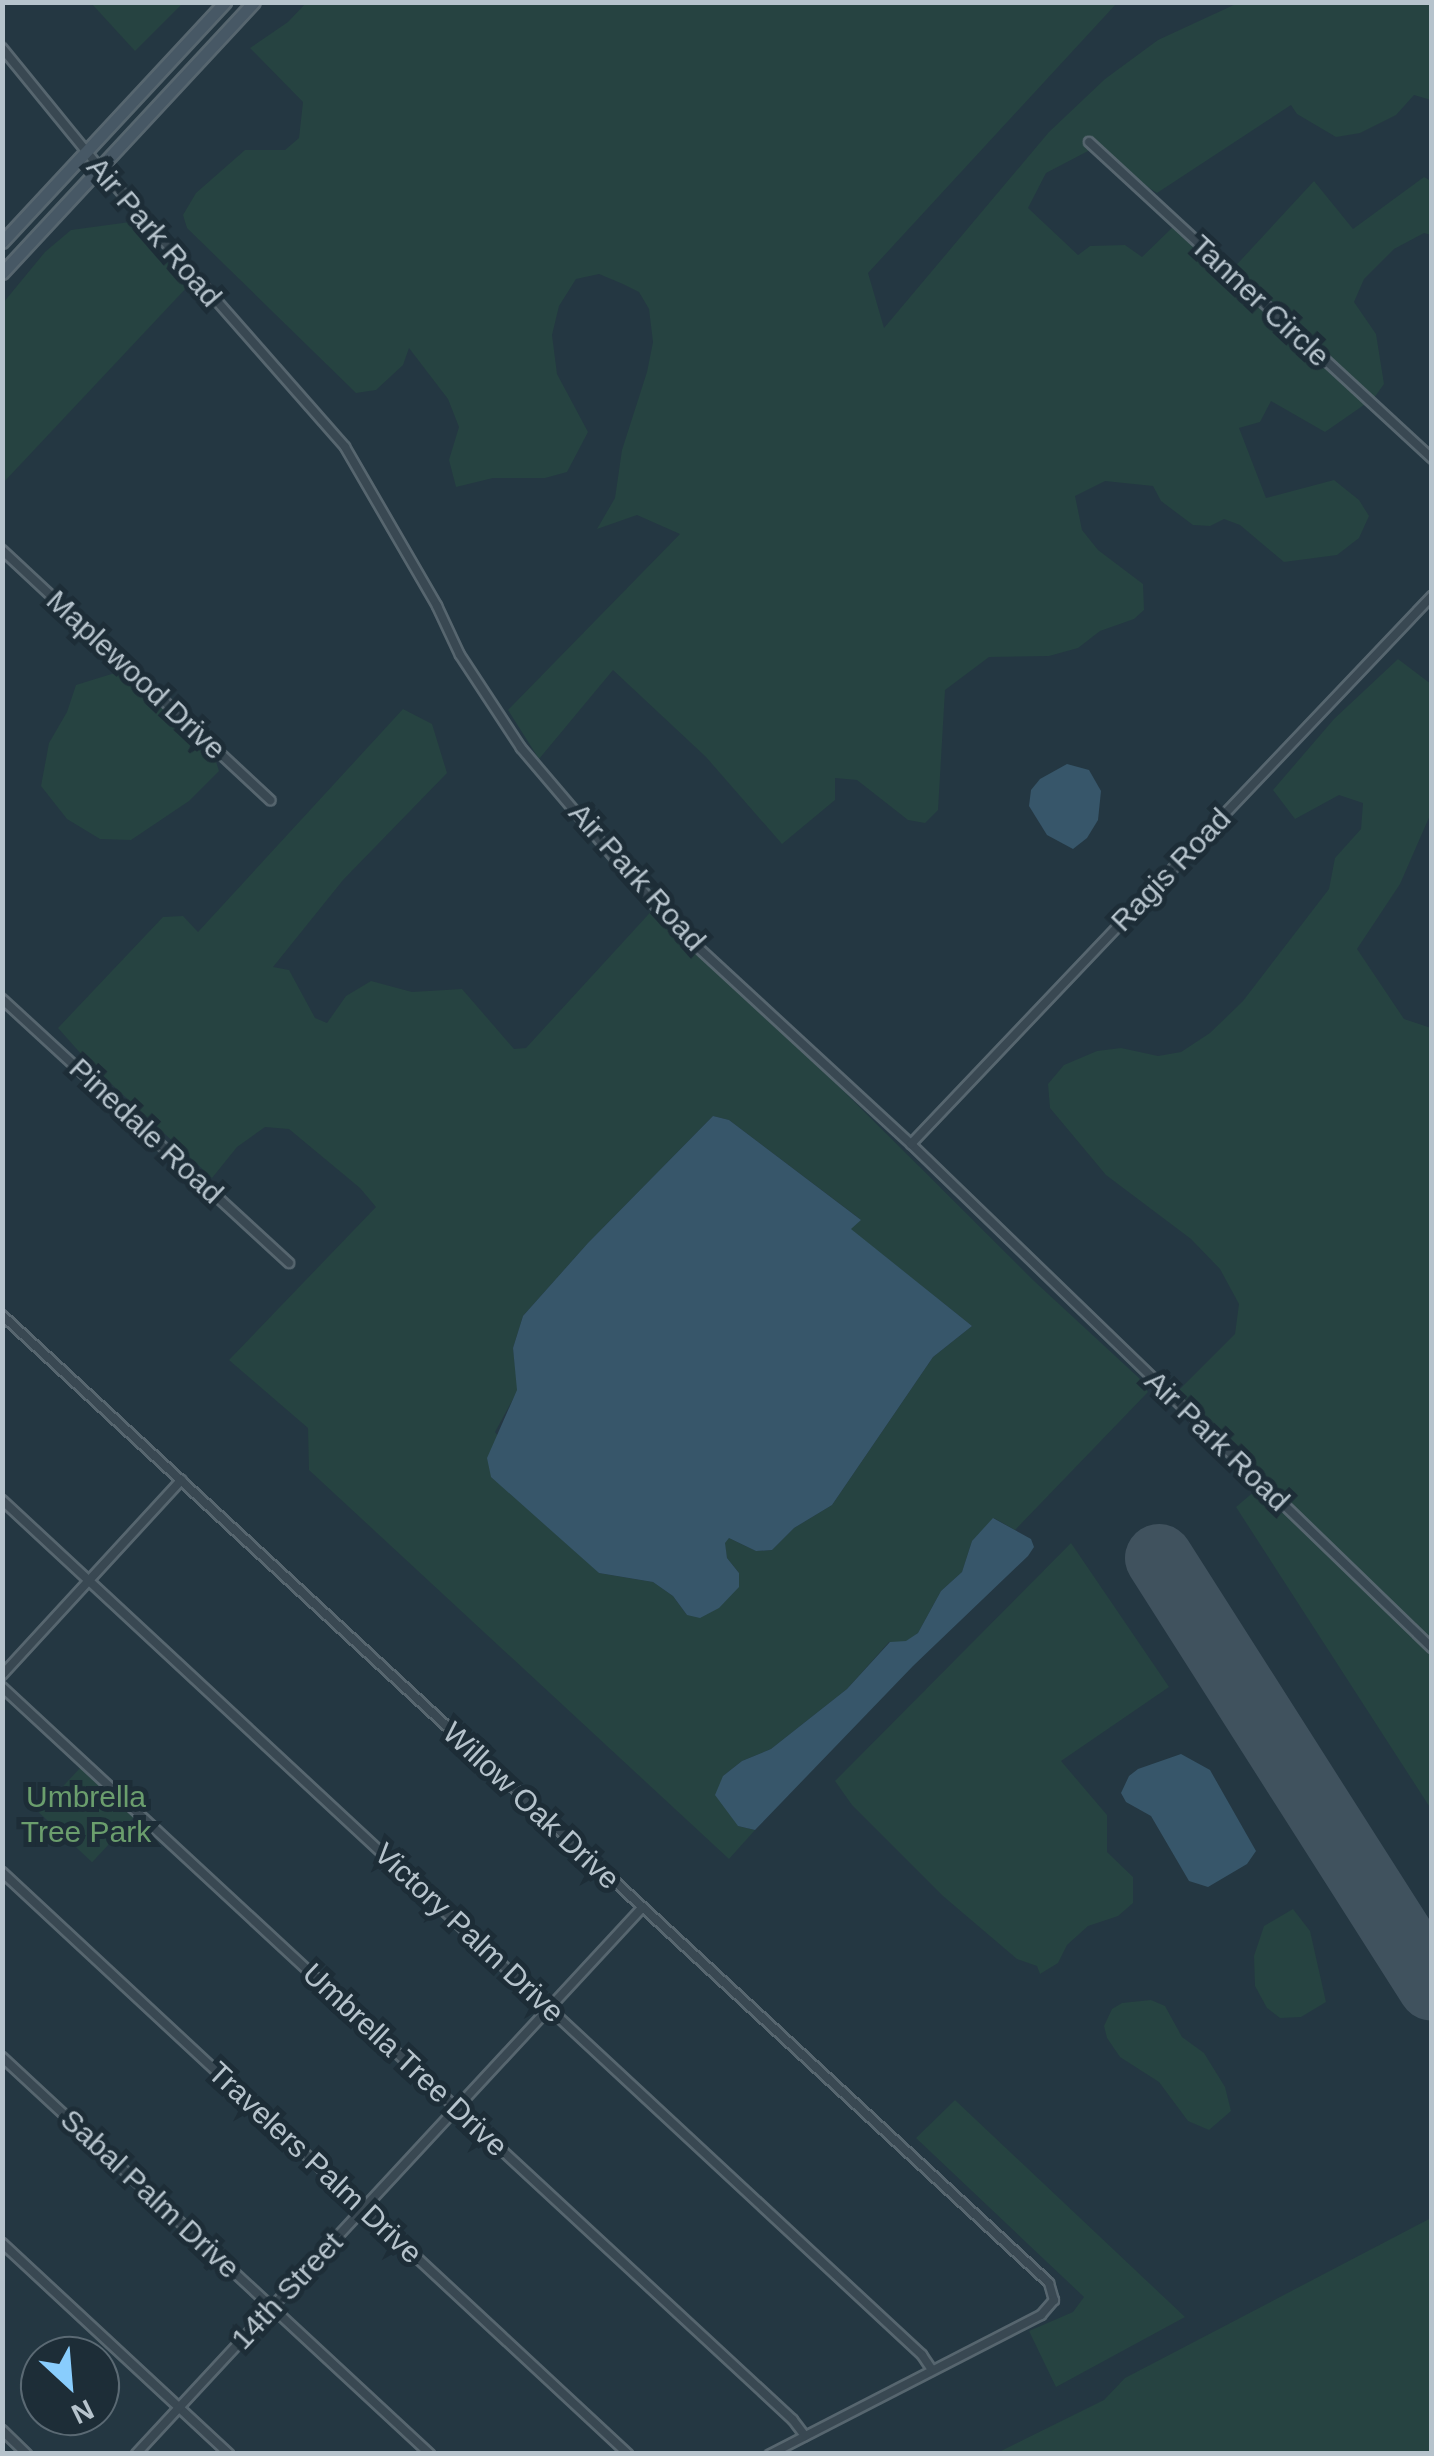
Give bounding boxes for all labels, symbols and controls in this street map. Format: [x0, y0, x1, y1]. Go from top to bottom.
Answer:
street label: Air Park Road [79, 150, 229, 314]
street label: Tanner Circle [1183, 228, 1337, 374]
street label: Maplewood Drive [39, 583, 233, 767]
street label: Air Park Road [561, 796, 713, 958]
street label: Ragis Road [1104, 801, 1238, 939]
street label: Pinedale Road [62, 1051, 230, 1211]
street label: Air Park Road [1137, 1363, 1297, 1519]
street label: Willow Oak Drive [435, 1715, 627, 1897]
park label: Umbrella Tree Park [21, 1779, 151, 1850]
street label: Victory Palm Drive [367, 1836, 571, 2030]
street label: Umbrella Tree Drive [295, 1956, 515, 2164]
street label: Travelers Palm Drive [201, 2055, 429, 2271]
street label: Sabal Palm Drive [53, 2102, 247, 2286]
street label: 14th Street [224, 2225, 350, 2357]
north arrow [20, 2336, 120, 2436]
text: N [67, 2393, 98, 2430]

